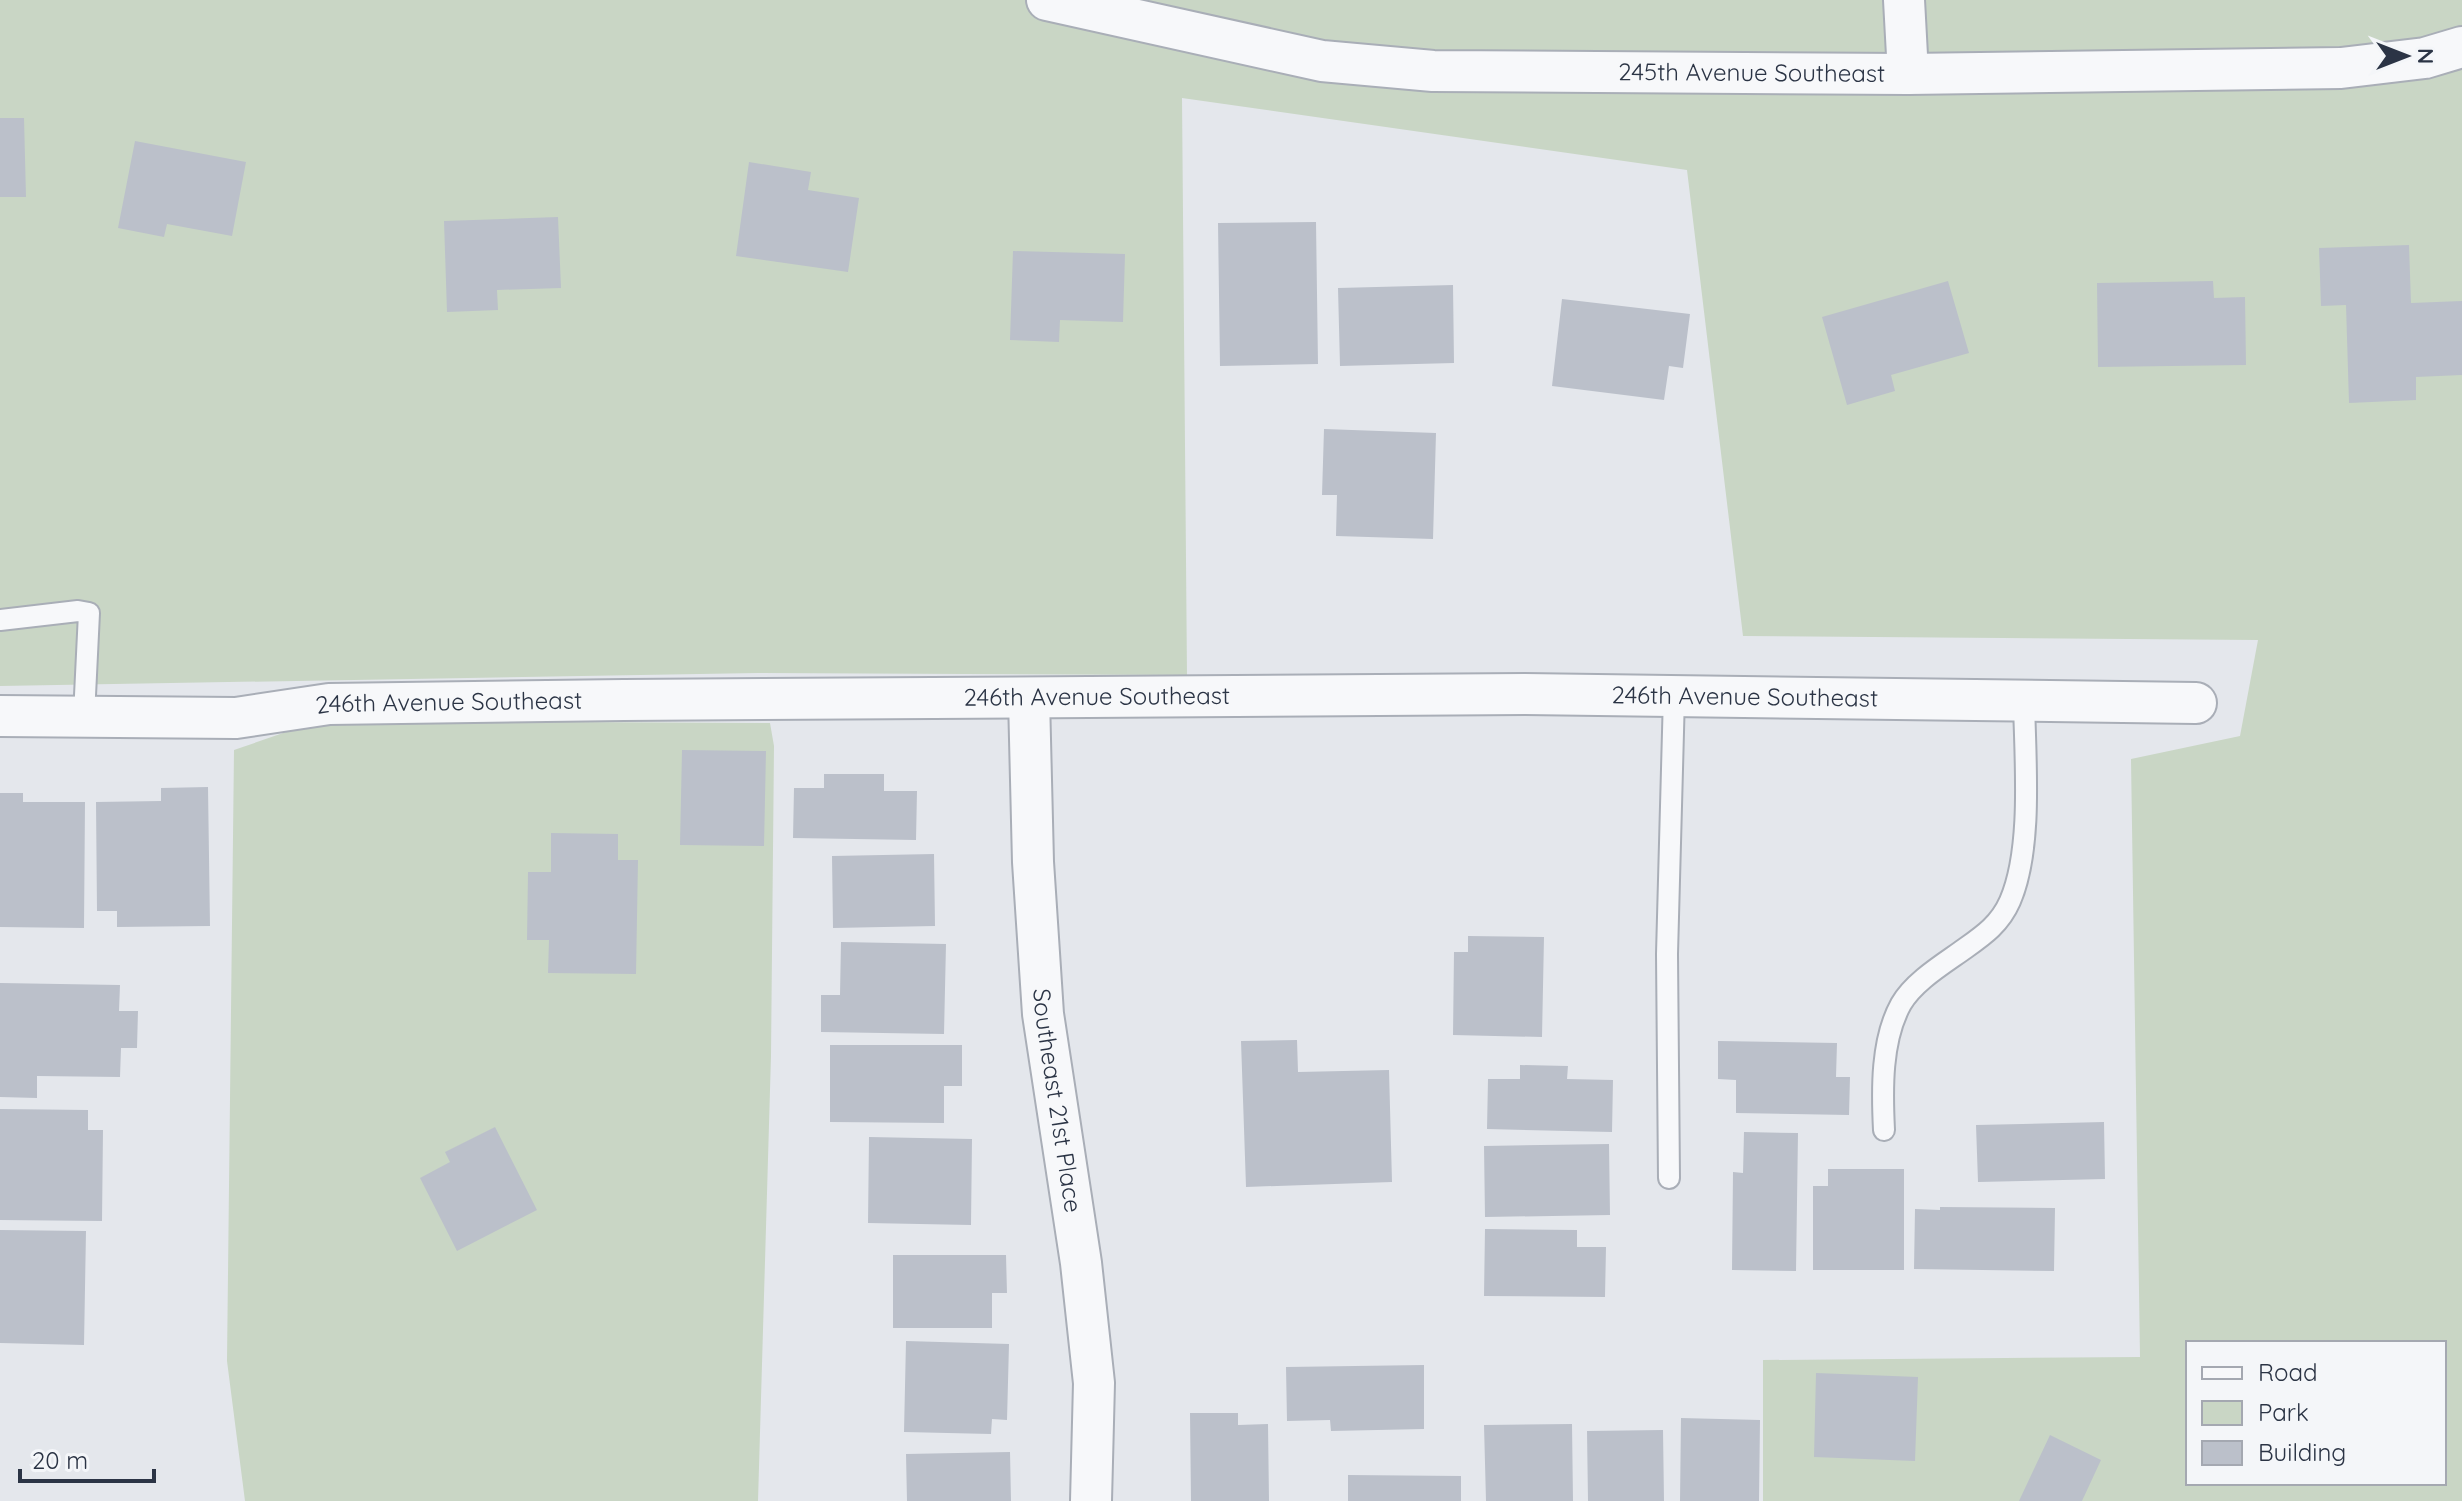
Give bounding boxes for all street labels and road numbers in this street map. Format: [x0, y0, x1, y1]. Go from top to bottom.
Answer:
street label: 245th Avenue Southeast [1618, 56, 1885, 88]
street label: 246th Avenue Southeast [1611, 679, 1878, 713]
street label: 246th Avenue Southeast [964, 680, 1230, 712]
street label: 246th Avenue Southeast [313, 685, 582, 720]
street label: Southeast 21st Place [1027, 988, 1089, 1215]

